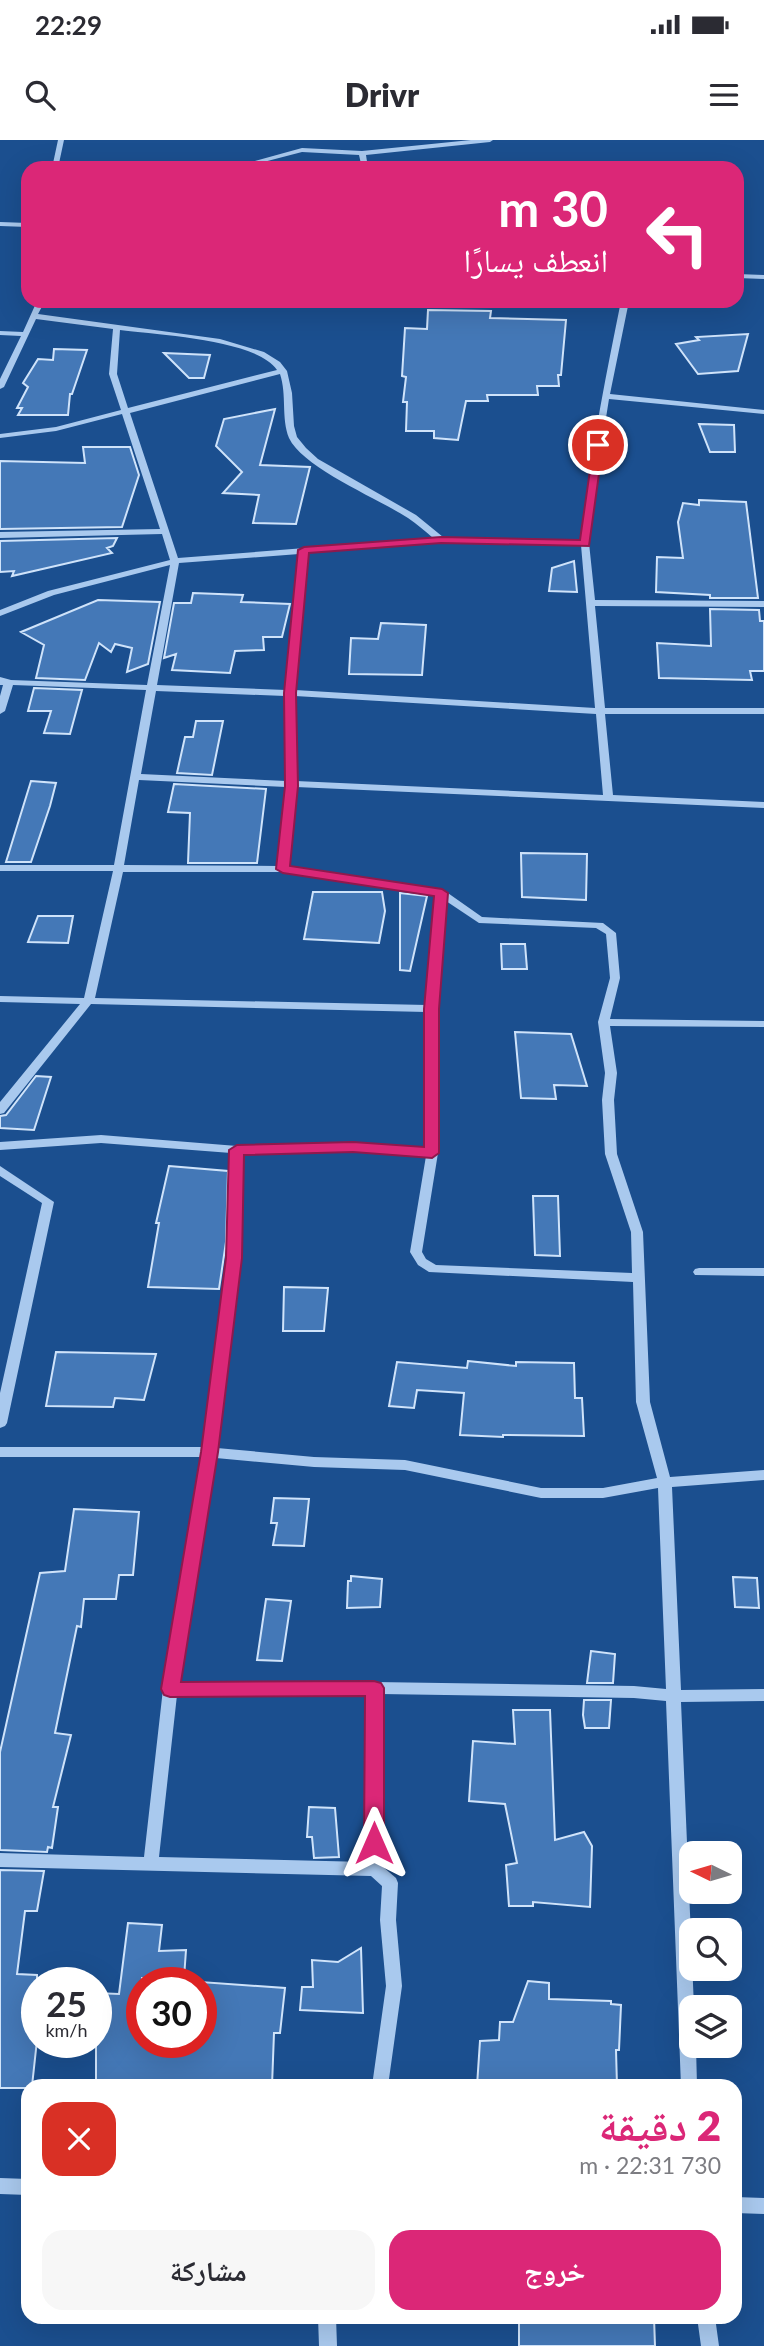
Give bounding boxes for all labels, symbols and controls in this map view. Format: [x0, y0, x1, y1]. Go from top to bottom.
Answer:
text: 22:29 [35, 9, 102, 41]
text: Drivr [345, 75, 419, 114]
icon: search [21, 76, 59, 114]
icon: menu [705, 76, 743, 114]
text: 30 m [498, 179, 608, 237]
icon: left [632, 189, 723, 280]
text: انعطف يسارًا [464, 240, 608, 279]
pin [568, 415, 628, 475]
icon: arrive [579, 426, 617, 464]
position arrow [337, 1806, 411, 1880]
north arrow [679, 1841, 742, 1904]
map controls [679, 1841, 742, 2058]
button: search [679, 1918, 742, 1981]
speed limit sign: 30 [126, 1967, 217, 2058]
text: 25 [46, 1982, 87, 2024]
button: layers [679, 1995, 742, 2058]
text: km/h [45, 2019, 88, 2041]
text: 2 دقيقة [599, 2100, 721, 2150]
button: close [42, 2102, 116, 2176]
text: 730 m · 22:31 [579, 2151, 721, 2179]
button: مشاركة [42, 2230, 375, 2310]
button: خروج [389, 2230, 721, 2310]

